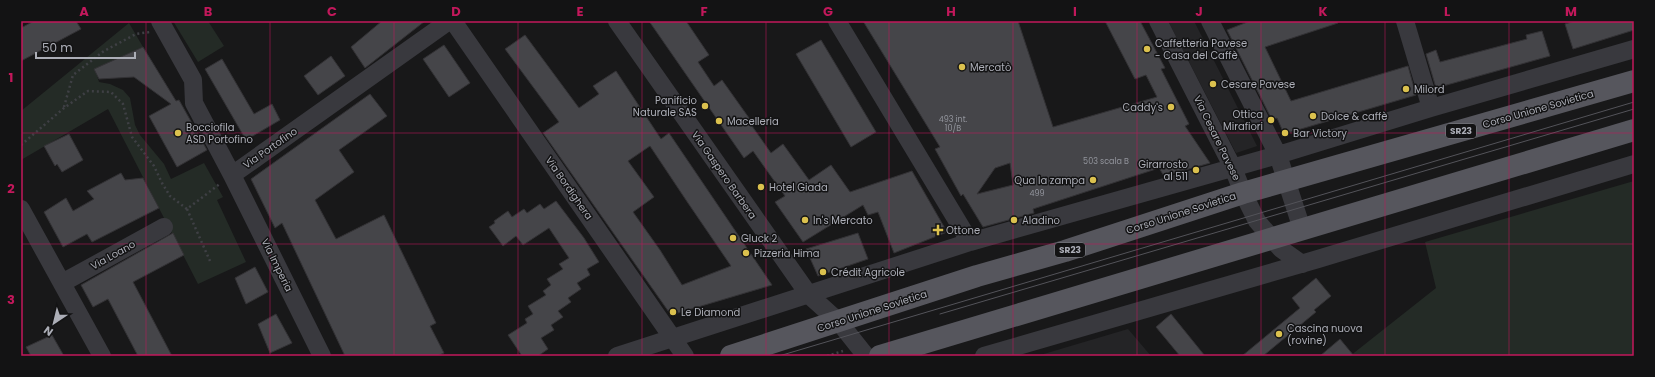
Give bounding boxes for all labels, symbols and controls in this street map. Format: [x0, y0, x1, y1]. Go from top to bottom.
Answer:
text: A [79, 2, 89, 21]
text: B [204, 2, 213, 21]
text: C [327, 2, 337, 21]
text: D [451, 2, 461, 21]
text: E [576, 2, 584, 21]
text: F [700, 2, 708, 21]
text: G [823, 2, 833, 21]
text: H [946, 2, 956, 21]
text: I [1073, 2, 1077, 21]
text: J [1195, 2, 1203, 21]
text: K [1318, 2, 1328, 21]
text: L [1444, 2, 1450, 21]
text: M [1565, 2, 1577, 21]
scale bar [36, 34, 135, 60]
place label: Caffetteria Pavese - Casa del Caffè [1155, 36, 1247, 63]
text: 50 m [42, 39, 73, 56]
marker: Caffetteria Pavese - Casa del Caffè [1142, 44, 1152, 54]
place label: Mercatò [970, 60, 1011, 75]
marker: Mercatò [957, 62, 967, 72]
text: 1 [9, 68, 13, 87]
place label: Cesare Pavese [1221, 77, 1295, 92]
marker: Cesare Pavese [1208, 79, 1218, 89]
place label: Milord [1414, 82, 1444, 97]
marker: Milord [1401, 84, 1411, 94]
street label: Corso Unione Sovietica [1481, 86, 1595, 132]
place label: Panificio Naturale SAS [633, 93, 697, 120]
street label: Via Cesare Pavese [1190, 93, 1244, 183]
place label: Caddy's [1123, 100, 1163, 115]
marker: Panificio Naturale SAS [700, 101, 710, 111]
marker: Caddy's [1166, 102, 1176, 112]
place label: Ottica Mirafiori [1223, 107, 1263, 134]
place label: Dolce & caffè [1321, 109, 1388, 124]
marker: Dolce & caffè [1308, 111, 1318, 121]
place label: Macelleria [727, 114, 779, 129]
house number: 493 int. 10/B [939, 114, 968, 134]
marker: Ottica Mirafiori [1266, 115, 1276, 125]
marker: Macelleria [714, 116, 724, 126]
place label: Bocciofila ASD Portofino [186, 120, 253, 147]
street label: Via Portofino [240, 124, 300, 172]
road number: SR23 [1446, 124, 1476, 138]
place label: Bar Victory [1293, 126, 1347, 141]
marker: Bocciofila ASD Portofino [173, 128, 183, 138]
street label: Via Gaspero Barbera [688, 128, 760, 222]
marker: Bar Victory [1280, 128, 1290, 138]
street label: Via Bordighera [542, 153, 596, 223]
house number: 503 scala B [1083, 156, 1129, 167]
place label: Girarrosto al 511 [1138, 157, 1188, 184]
marker: Girarrosto al 511 [1191, 165, 1201, 175]
place label: Qua la zampa [1014, 173, 1085, 188]
marker: Qua la zampa [1088, 175, 1098, 185]
text: 2 [7, 179, 15, 198]
place label: Hotel Giada [769, 180, 828, 195]
marker: Hotel Giada [756, 182, 766, 192]
house number: 499 [1029, 188, 1045, 199]
street label: Corso Unione Sovietica [1124, 188, 1238, 238]
place label: In's Mercato [813, 213, 873, 228]
place label: Aladino [1022, 213, 1060, 228]
marker: In's Mercato [800, 215, 810, 225]
marker: Aladino [1009, 215, 1019, 225]
place label: Ottone [946, 223, 980, 238]
marker: Ottone [933, 225, 943, 235]
place label: Gluck 2 [741, 231, 778, 246]
marker: Gluck 2 [728, 233, 738, 243]
street label: Via Imperia [258, 236, 296, 294]
street label: Via Loano [88, 237, 138, 273]
road number: SR23 [1055, 243, 1085, 257]
place label: Pizzeria Hima [754, 246, 820, 261]
marker: Pizzeria Hima [741, 248, 751, 258]
place label: Crédit Agricole [831, 265, 905, 280]
marker: Crédit Agricole [818, 267, 828, 277]
street label: Corso Unione Sovietica [815, 286, 929, 336]
text: 3 [7, 290, 15, 309]
north arrow [34, 303, 74, 343]
place label: Le Diamond [681, 305, 740, 320]
marker: Le Diamond [668, 307, 678, 317]
place label: Cascina nuova (rovine) [1287, 321, 1363, 348]
text: N [40, 322, 56, 340]
marker: Cascina nuova (rovine) [1274, 329, 1284, 339]

